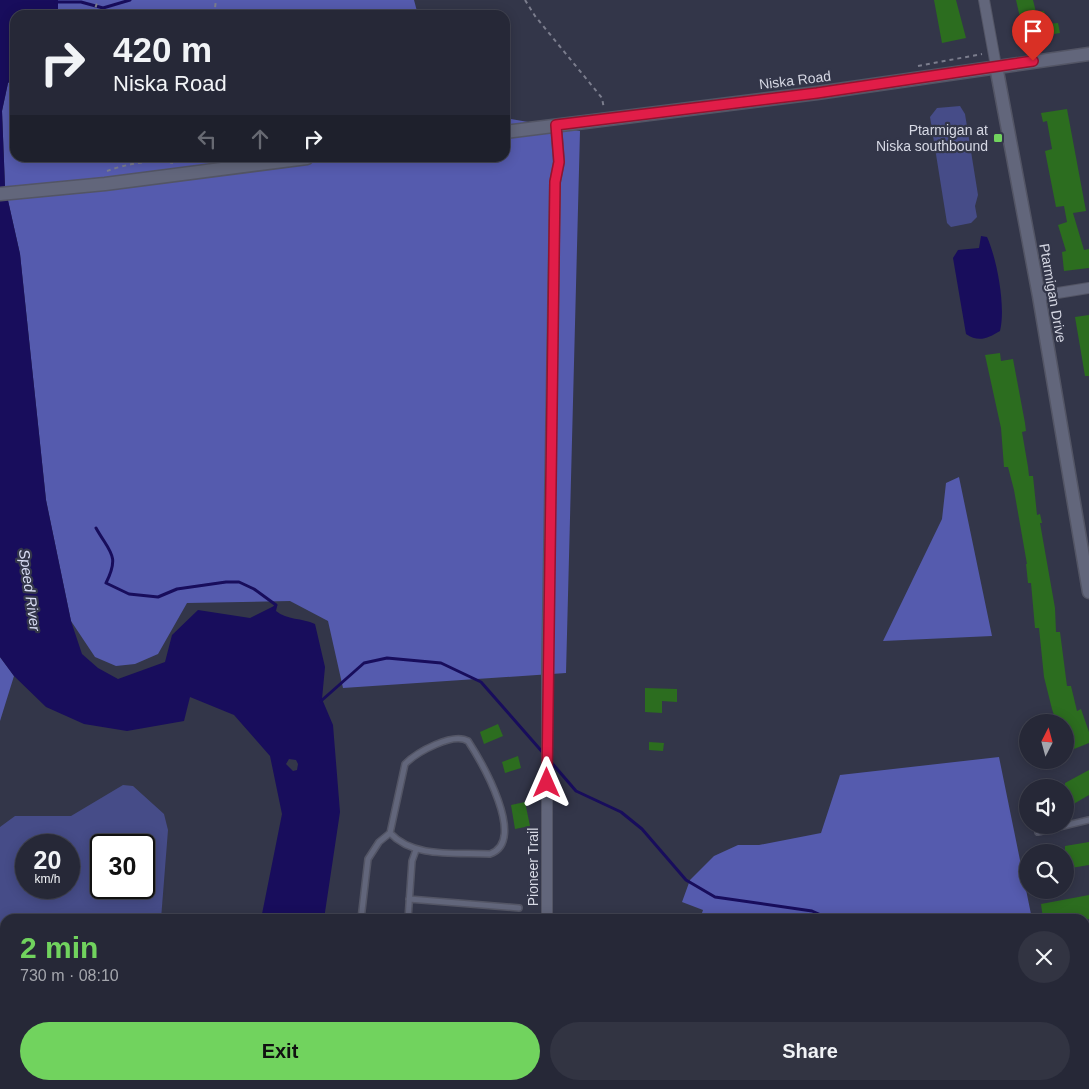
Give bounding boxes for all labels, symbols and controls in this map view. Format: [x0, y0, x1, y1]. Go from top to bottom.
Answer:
pin [1012, 10, 1054, 61]
icon: arrive [1019, 17, 1047, 45]
icon: right [30, 30, 95, 95]
text: 420 m [113, 30, 212, 69]
street label: Niska Road [758, 68, 832, 92]
text: Niska Road [113, 71, 227, 96]
place label: Ptarmigan at Niska southbound [876, 122, 988, 154]
icon: left [193, 125, 221, 153]
icon: ahead [246, 125, 274, 153]
icon: right [299, 125, 327, 153]
marker: Ptarmigan at Niska southbound [992, 132, 1004, 144]
street label: Ptarmigan Drive [1036, 242, 1070, 344]
water label: Speed River [16, 548, 44, 633]
north arrow [1019, 714, 1074, 769]
map controls [1019, 714, 1074, 899]
position arrow [520, 756, 572, 808]
button: sound [1019, 779, 1074, 834]
street label: Pioneer Trail [525, 828, 541, 906]
speed limit sign: 30 [90, 834, 155, 899]
button: search [1019, 844, 1074, 899]
text: 20 [34, 846, 61, 874]
text: km/h [34, 872, 61, 886]
text: 2 min [20, 931, 98, 964]
button: close [1018, 931, 1070, 983]
text: 730 m · 08:10 [20, 967, 119, 984]
button: Exit [20, 1022, 540, 1080]
button: Share [550, 1022, 1070, 1080]

